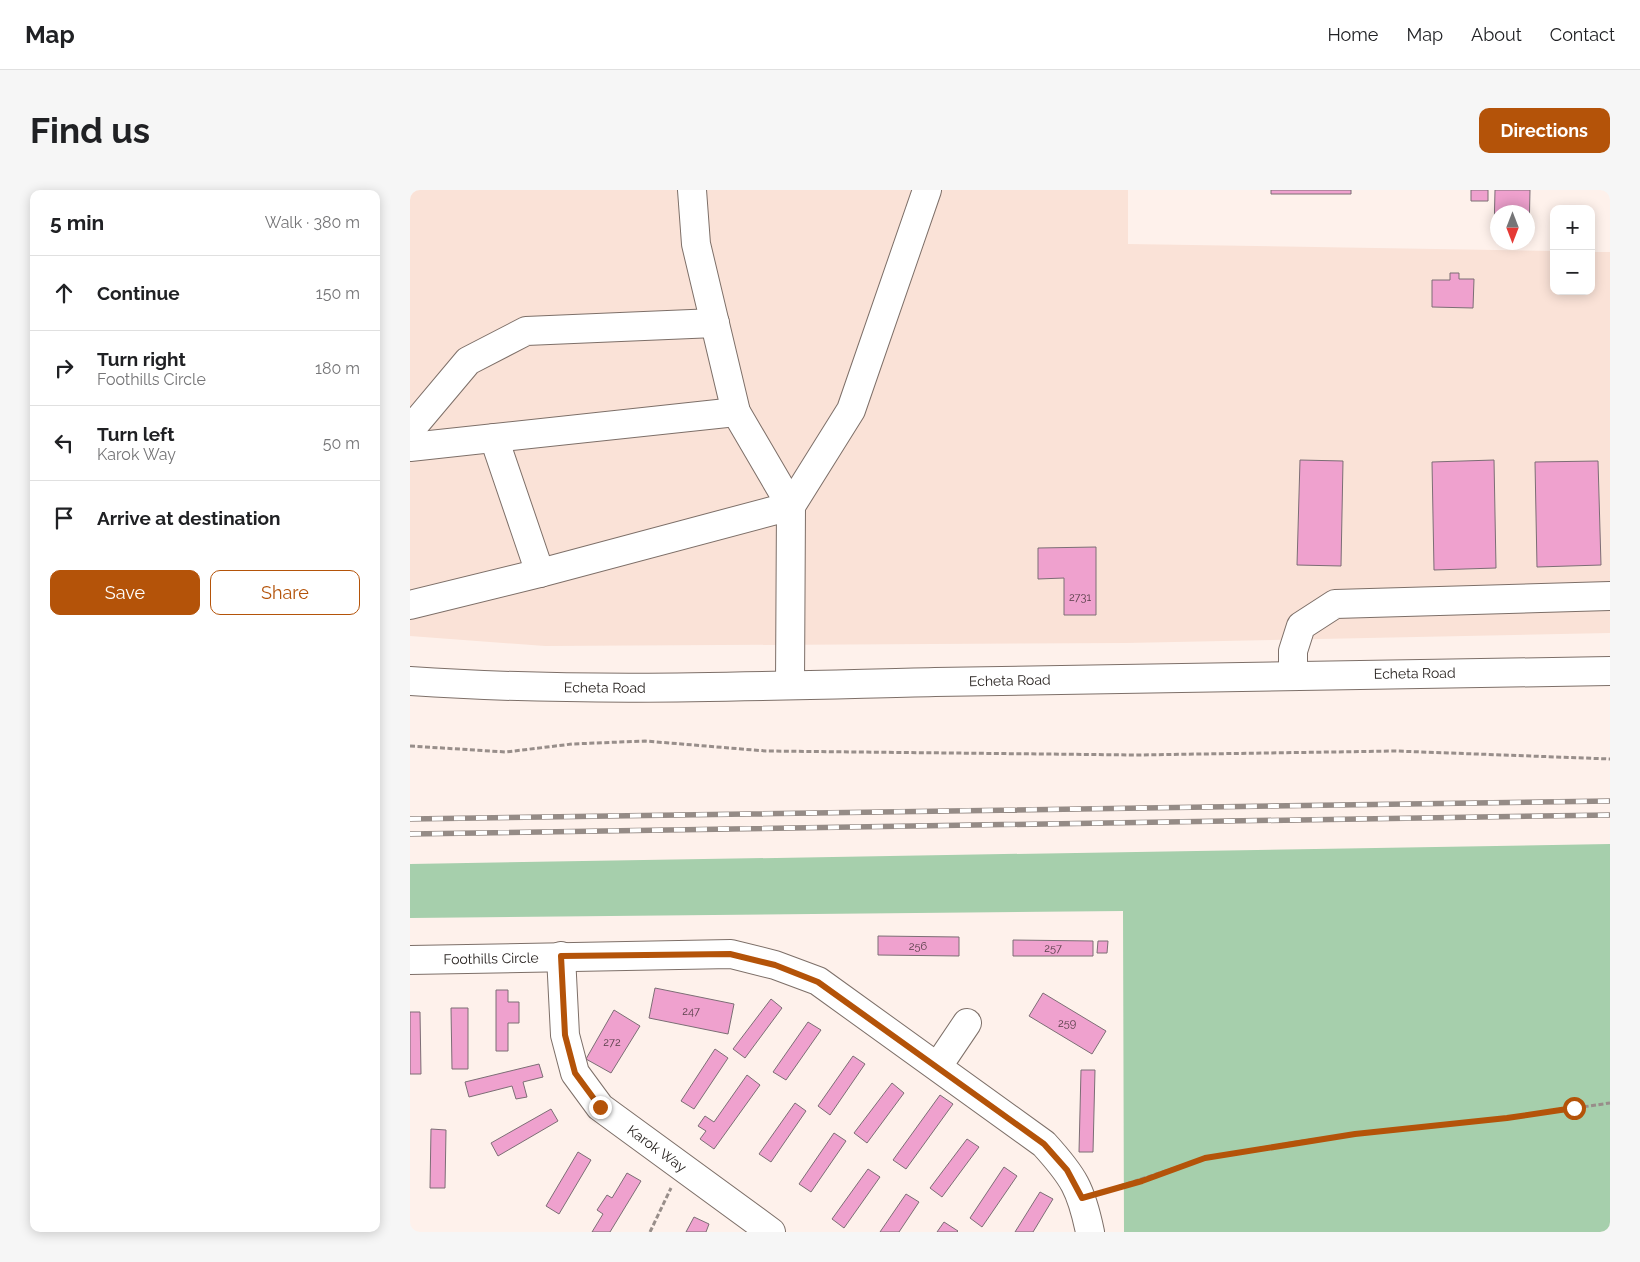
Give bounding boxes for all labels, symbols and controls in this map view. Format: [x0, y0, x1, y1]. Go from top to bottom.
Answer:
text: Map [25, 20, 75, 49]
text: Home [1327, 24, 1378, 45]
text: Map [1406, 24, 1443, 45]
text: About [1471, 24, 1522, 45]
text: Contact [1550, 24, 1615, 45]
button: Directions [1479, 108, 1610, 153]
text: Find us [30, 110, 150, 151]
north arrow [1490, 205, 1535, 250]
map controls [1550, 205, 1595, 295]
button: + [1550, 205, 1595, 250]
text: 5 min [50, 210, 104, 235]
text: Walk · 380 m [265, 213, 360, 232]
button: − [1550, 250, 1595, 295]
icon: ahead [50, 279, 78, 307]
text: Continue [97, 282, 180, 304]
text: 150 m [316, 284, 360, 303]
text: Turn right [97, 348, 186, 370]
icon: right [50, 354, 78, 382]
text: 180 m [315, 359, 360, 378]
text: Foothills Circle [97, 370, 206, 389]
text: Turn left [97, 423, 174, 445]
icon: left [50, 429, 78, 457]
text: 50 m [323, 434, 360, 453]
text: Karok Way [97, 445, 176, 464]
icon: arrive [50, 504, 78, 532]
text: Arrive at destination [97, 507, 281, 529]
button: Save [50, 570, 200, 615]
button: Share [210, 570, 360, 615]
house number: 2731 [1069, 591, 1091, 604]
street label: Echeta Road [1374, 665, 1456, 682]
street label: Echeta Road [969, 672, 1051, 689]
street label: Echeta Road [564, 679, 646, 696]
house number: 256 [909, 940, 928, 953]
house number: 257 [1044, 942, 1062, 955]
street label: Foothills Circle [443, 950, 539, 967]
house number: 247 [682, 1005, 700, 1018]
house number: 259 [1058, 1017, 1076, 1030]
house number: 272 [603, 1036, 621, 1049]
route end [589, 1096, 612, 1119]
route start [1563, 1097, 1586, 1120]
street label: Karok Way [624, 1122, 690, 1176]

